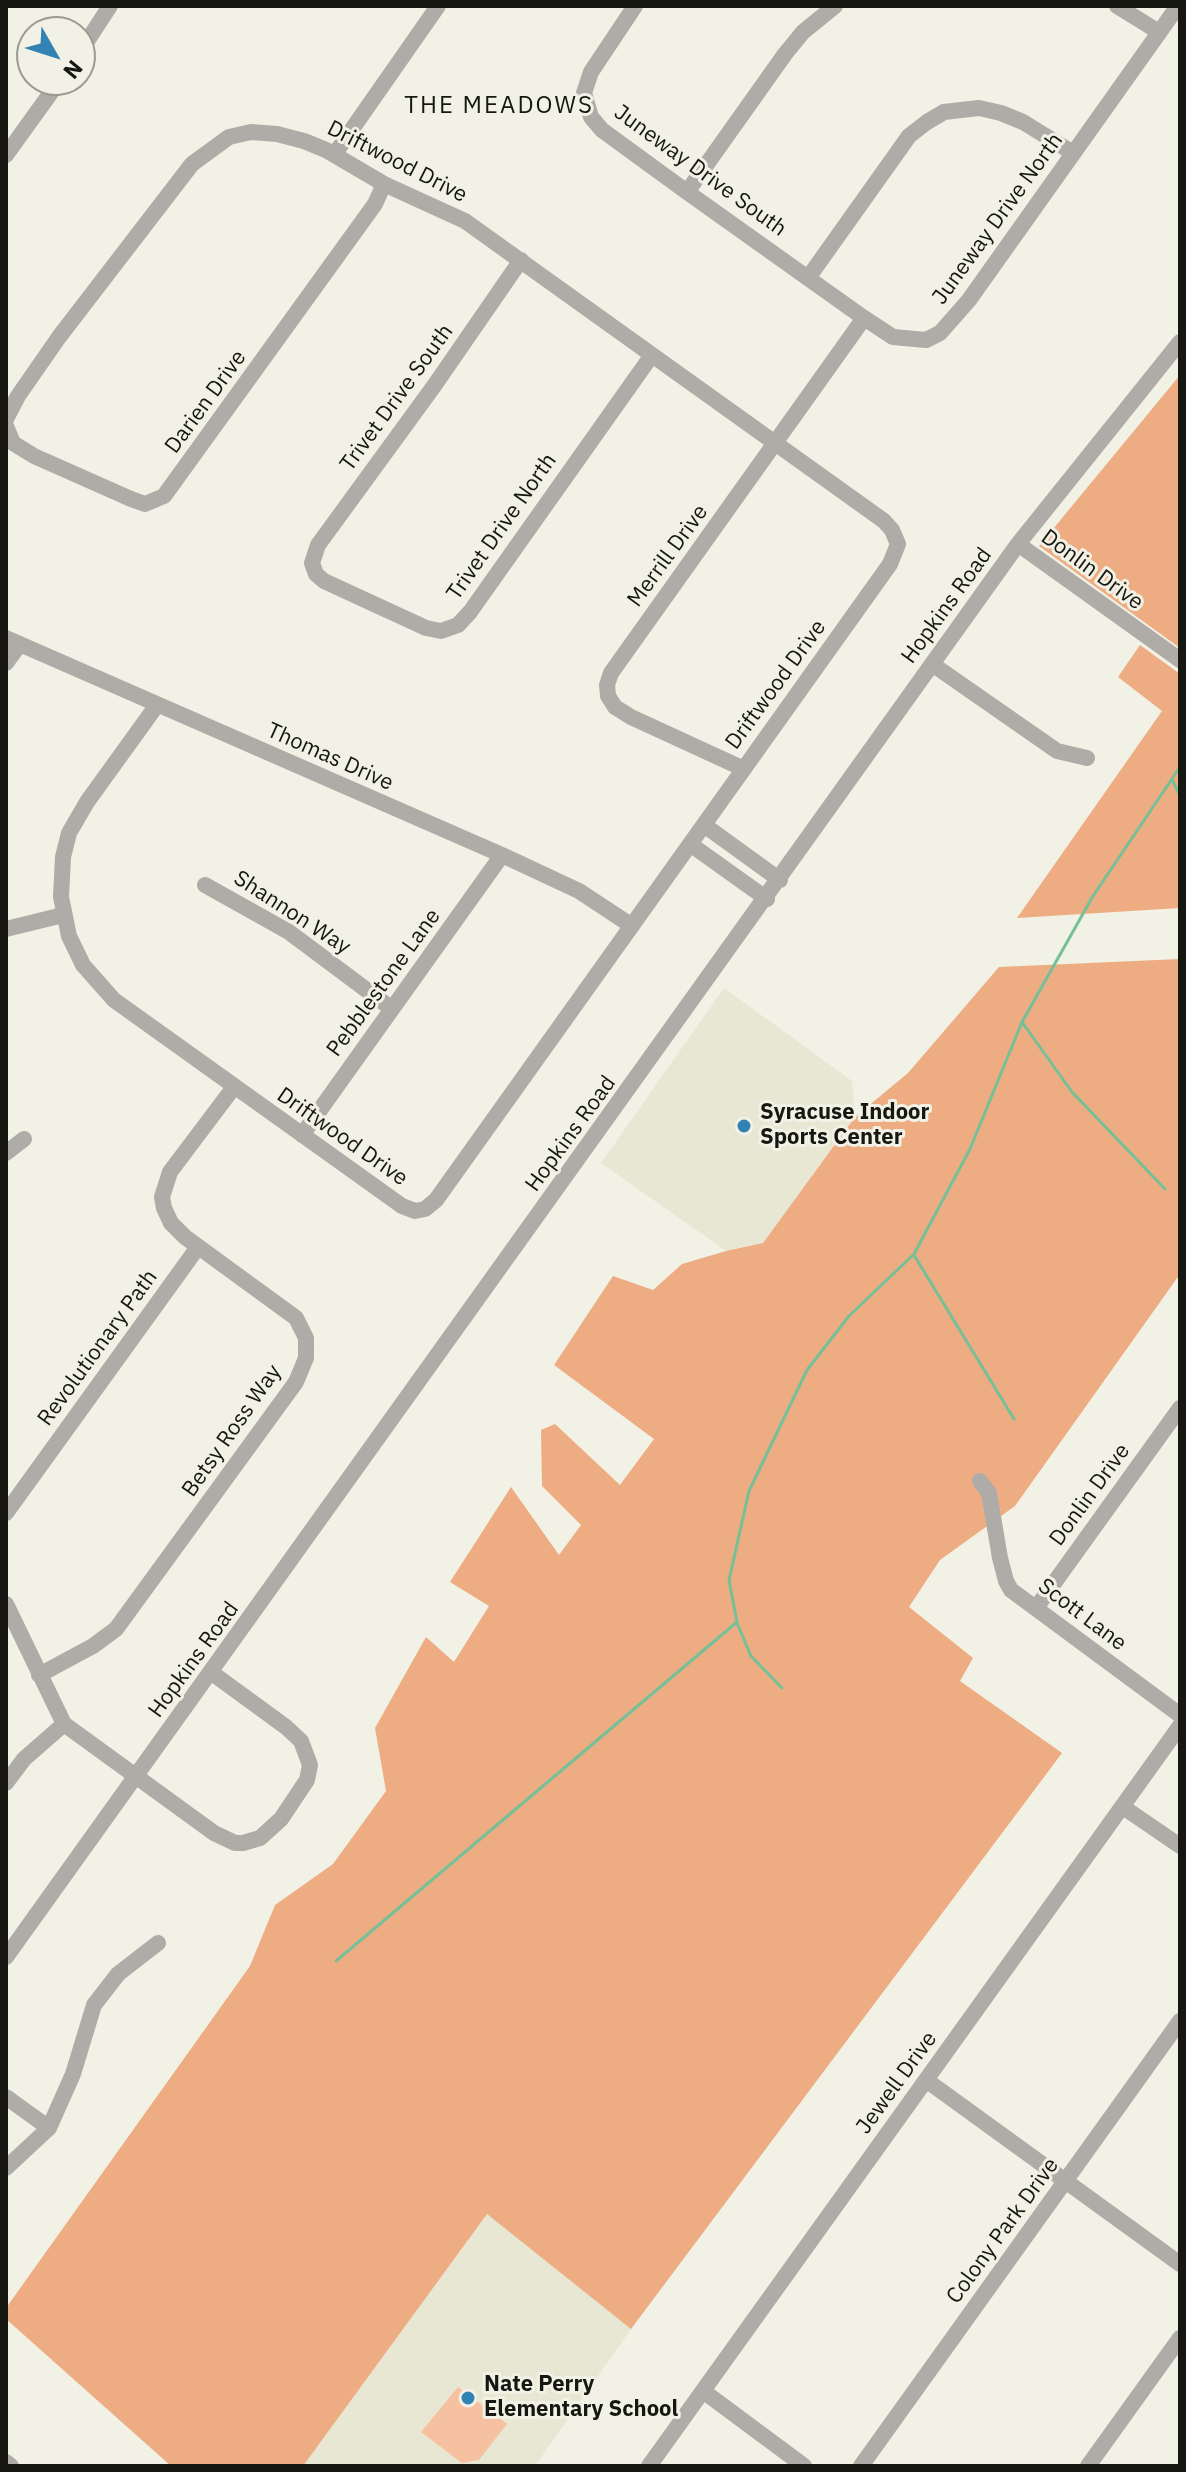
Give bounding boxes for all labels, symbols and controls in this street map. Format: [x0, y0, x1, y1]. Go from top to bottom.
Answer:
north arrow [16, 16, 96, 96]
text: N [57, 55, 90, 85]
district label: THE MEADOWS [404, 92, 594, 120]
street label: Juneway Drive South [609, 100, 791, 242]
street label: Driftwood Drive [323, 115, 471, 209]
street label: Juneway Drive North [927, 128, 1069, 310]
street label: Trivet Drive South [335, 320, 459, 476]
street label: Darien Drive [160, 345, 252, 459]
street label: Trivet Drive North [441, 448, 563, 606]
street label: Merrill Drive [622, 500, 714, 612]
street label: Donlin Drive [1036, 524, 1148, 616]
street label: Hopkins Road [896, 543, 998, 669]
street label: Driftwood Drive [720, 615, 832, 755]
street label: Thomas Drive [263, 717, 397, 797]
street label: Shannon Way [229, 865, 355, 961]
street label: Pebblestone Lane [322, 904, 446, 1062]
street label: Hopkins Road [520, 1071, 622, 1197]
street label: Driftwood Drive [272, 1082, 412, 1192]
place label: Syracuse Indoor Sports Center [760, 1100, 929, 1152]
marker: Syracuse Indoor Sports Center [735, 1117, 753, 1135]
street label: Revolutionary Path [33, 1265, 163, 1431]
street label: Betsy Ross Way [177, 1360, 287, 1502]
street label: Donlin Drive [1044, 1439, 1136, 1551]
street label: Scott Lane [1033, 1573, 1131, 1657]
street label: Hopkins Road [143, 1597, 245, 1723]
street label: Jewell Drive [851, 2027, 943, 2139]
street label: Colony Park Drive [941, 2153, 1065, 2309]
place label: Nate Perry Elementary School [484, 2372, 678, 2424]
marker: Nate Perry Elementary School [459, 2389, 477, 2407]

